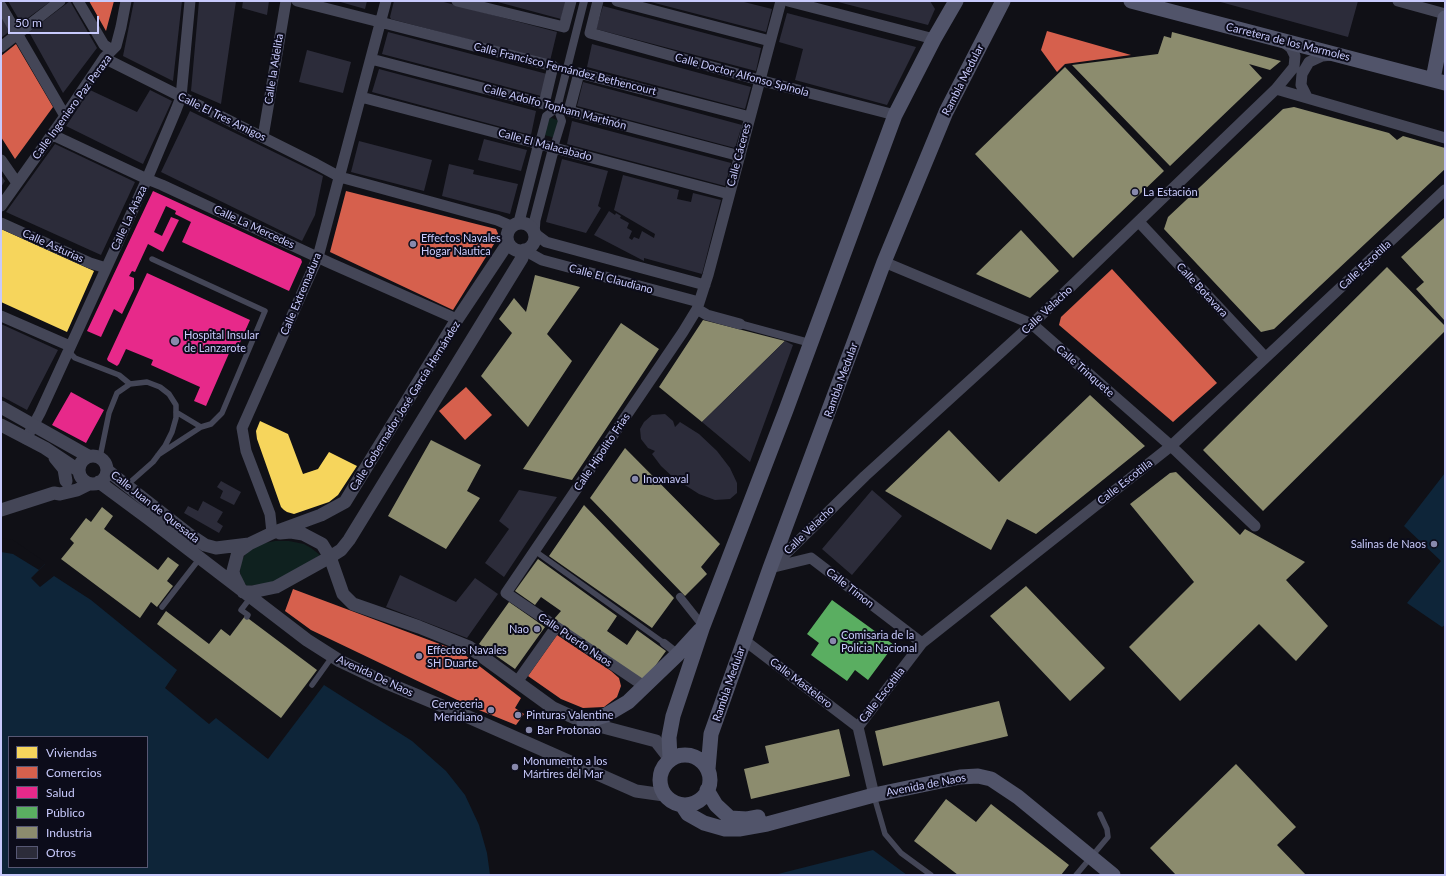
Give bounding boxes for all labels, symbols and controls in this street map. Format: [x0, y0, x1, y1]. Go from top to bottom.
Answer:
scale bar [10, 8, 101, 34]
text: 50 m [15, 15, 42, 30]
street label: Carretera de los Marmoles [1225, 20, 1351, 64]
street label: Calle la Adelita [262, 33, 286, 105]
street label: Calle Francisco Fernández Bethencourt [472, 40, 658, 98]
street label: Rambla Medular [939, 42, 987, 118]
street label: Calle Doctor Alfonso Spínola [673, 51, 811, 99]
street label: Calle Ingeniero Paz Peraza [30, 52, 114, 162]
street label: Calle Adolfo Topham Martinón [482, 82, 628, 132]
street label: Calle El Tres Amigos [176, 90, 268, 144]
street label: Calle Cáceres [724, 122, 754, 188]
street label: Calle El Malacabado [497, 126, 593, 164]
street label: Calle La Añaza [108, 183, 150, 253]
place label: La Estación [1143, 185, 1198, 199]
marker: La Estación [1130, 187, 1140, 197]
street label: Calle La Mercedes [211, 202, 297, 252]
street label: Calle Asturias [20, 227, 86, 265]
place label: Effectos Navales Hogar Nautica [421, 231, 501, 257]
street label: Calle Escotilla [1336, 238, 1394, 292]
marker: Effectos Navales Hogar Nautica [408, 239, 418, 249]
street label: Calle Extremadura [278, 251, 324, 337]
street label: Calle Botavara [1173, 260, 1231, 320]
street label: Calle El Claudiano [568, 261, 654, 297]
street label: Calle Velacho [1019, 283, 1075, 337]
street label: Calle Gobernador José García Hernández [347, 319, 463, 493]
place label: Hospital Insular de Lanzarote [184, 328, 259, 354]
marker: Hospital Insular de Lanzarote [169, 335, 181, 347]
street label: Rambla Medular [821, 341, 861, 419]
street label: Calle Trinquete [1053, 342, 1117, 400]
street label: Calle Hipolito Frias [571, 411, 633, 493]
street label: Calle Escotilla [1095, 456, 1155, 508]
street label: Calle Juan de Quesada [108, 468, 202, 546]
place label: Inoxnaval [643, 472, 689, 486]
marker: Inoxnaval [630, 474, 640, 484]
street label: Calle Velacho [781, 503, 837, 557]
place label: Salinas de Naos [1351, 537, 1426, 551]
marker: Salinas de Naos [1429, 539, 1439, 549]
street label: Calle Timon [823, 565, 877, 611]
street label: Calle Puerto Naos [535, 610, 615, 670]
place label: Nao [509, 622, 529, 636]
marker: Nao [532, 624, 542, 634]
place label: Comisaria de la Policia Nacional [841, 628, 917, 654]
marker: Comisaria de la Policia Nacional [828, 636, 838, 646]
place label: Effectos Navales SH Duarte [427, 643, 507, 669]
street label: Rambla Medular [710, 645, 748, 723]
marker: Effectos Navales SH Duarte [414, 651, 424, 661]
street label: Avenida De Naos [335, 652, 415, 700]
street label: Calle Mastelero [767, 655, 835, 711]
street label: Calle Escotilla [856, 665, 908, 725]
place label: Cerveceria Meridiano [432, 697, 483, 723]
marker: Cerveceria Meridiano [486, 705, 496, 715]
place label: Pinturas Valentine [526, 708, 614, 722]
marker: Pinturas Valentine [513, 710, 523, 720]
place label: Bar Protonao [537, 723, 601, 737]
marker: Bar Protonao [524, 725, 534, 735]
legend [8, 736, 148, 868]
text: Viviendas [46, 745, 97, 760]
place label: Monumento a los Mártires del Mar [523, 754, 607, 780]
marker: Monumento a los Mártires del Mar [510, 762, 520, 772]
text: Comercios [46, 765, 102, 780]
street label: Avenida de Naos [885, 771, 967, 799]
text: Salud [46, 785, 75, 800]
text: Público [46, 805, 85, 820]
text: Industria [46, 825, 92, 840]
text: Otros [46, 845, 76, 860]

